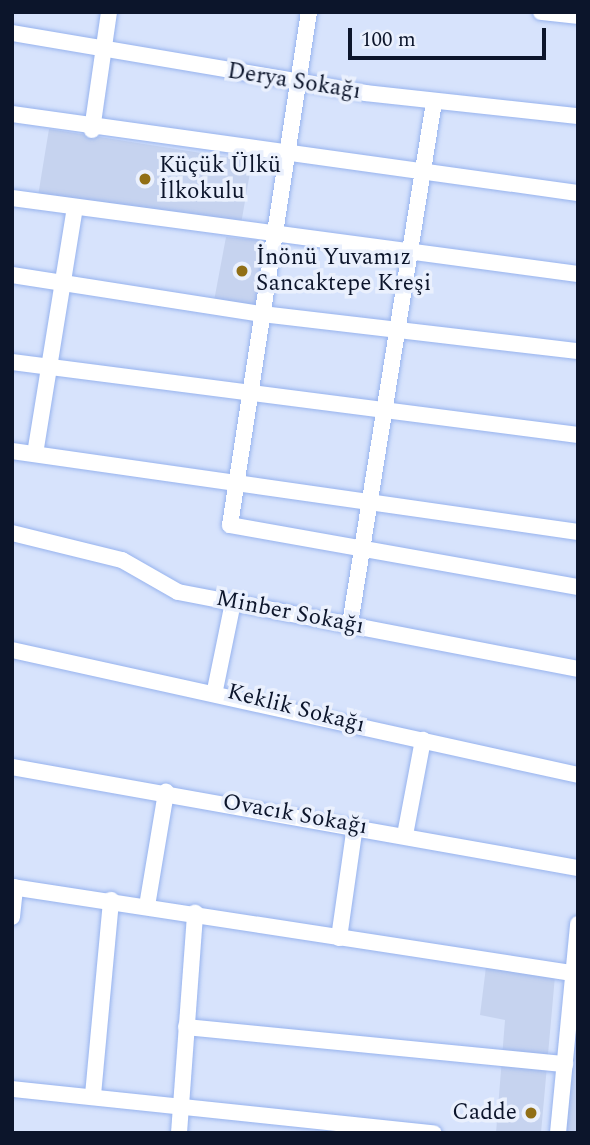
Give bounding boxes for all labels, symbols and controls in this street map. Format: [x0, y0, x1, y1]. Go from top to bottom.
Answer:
scale bar [352, 14, 550, 58]
text: 100 m [361, 24, 416, 56]
street label: Derya Sokağı [225, 58, 363, 106]
place label: Küçük Ülkü İlkokulu [159, 152, 281, 206]
marker: Küçük Ülkü İlkokulu [137, 171, 153, 187]
place label: İnönü Yuvamız Sancaktepe Kreşi [256, 244, 431, 298]
marker: İnönü Yuvamız Sancaktepe Kreşi [234, 263, 250, 279]
street label: Minber Sokağı [214, 585, 366, 641]
street label: Keklik Sokağı [224, 679, 368, 739]
street label: Ovacık Sokağı [220, 789, 370, 841]
place label: Cadde [452, 1099, 517, 1127]
marker: Cadde [523, 1105, 539, 1121]

